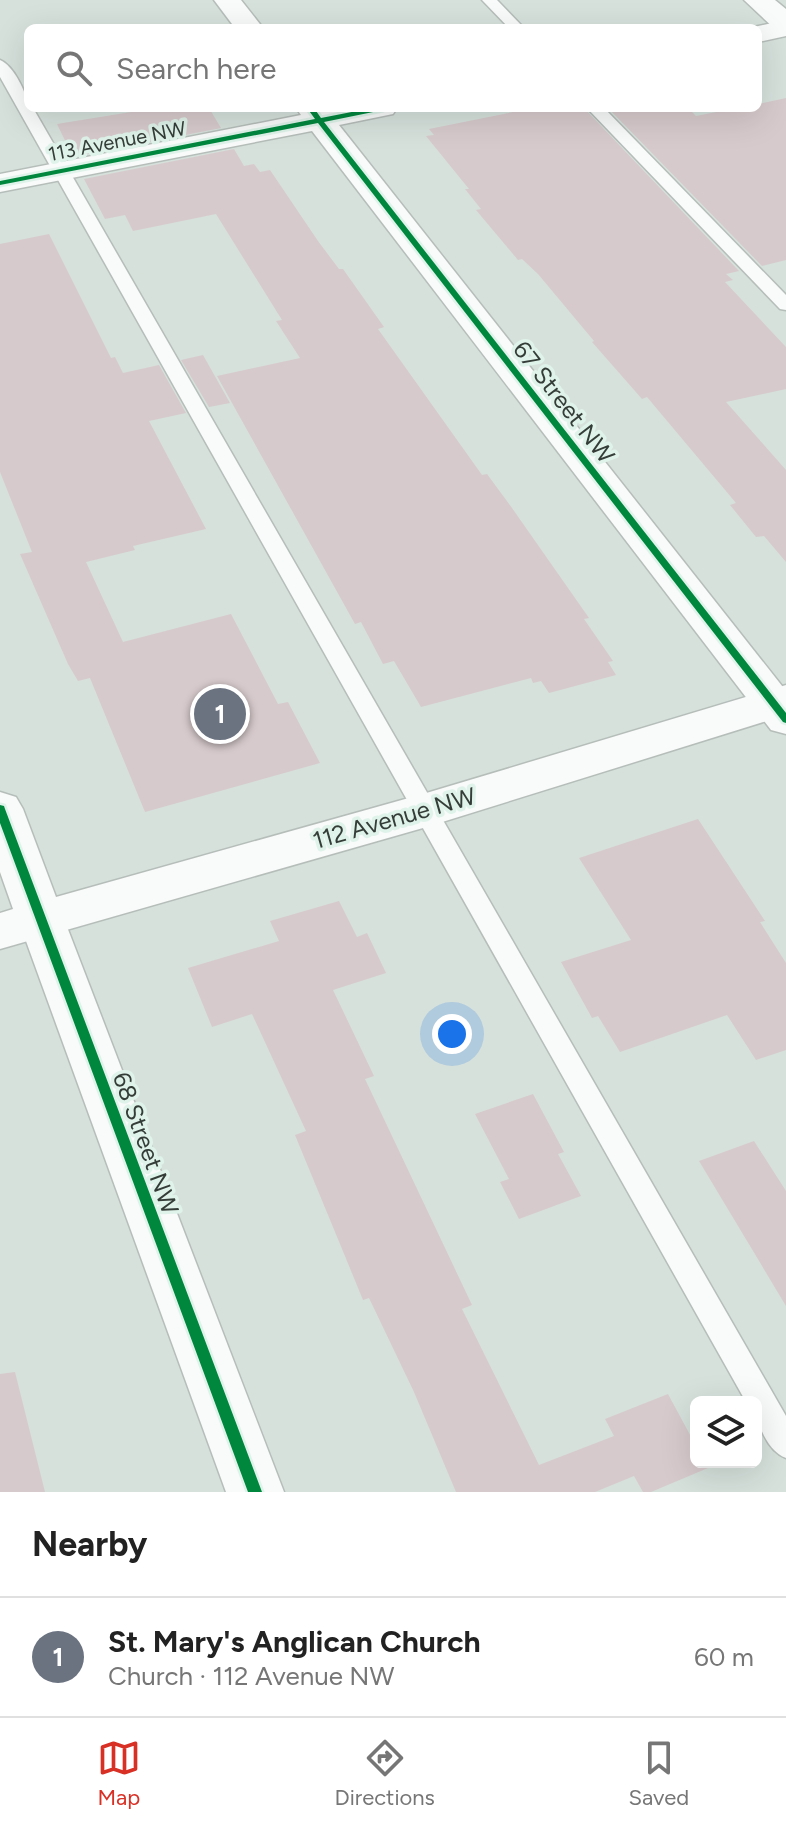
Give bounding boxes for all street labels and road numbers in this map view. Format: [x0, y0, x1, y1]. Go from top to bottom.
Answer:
street label: 113 Avenue NW [46, 116, 188, 166]
street label: 67 Street NW [507, 335, 621, 469]
street label: 112 Avenue NW [309, 781, 479, 855]
street label: 68 Street NW [107, 1068, 185, 1218]

